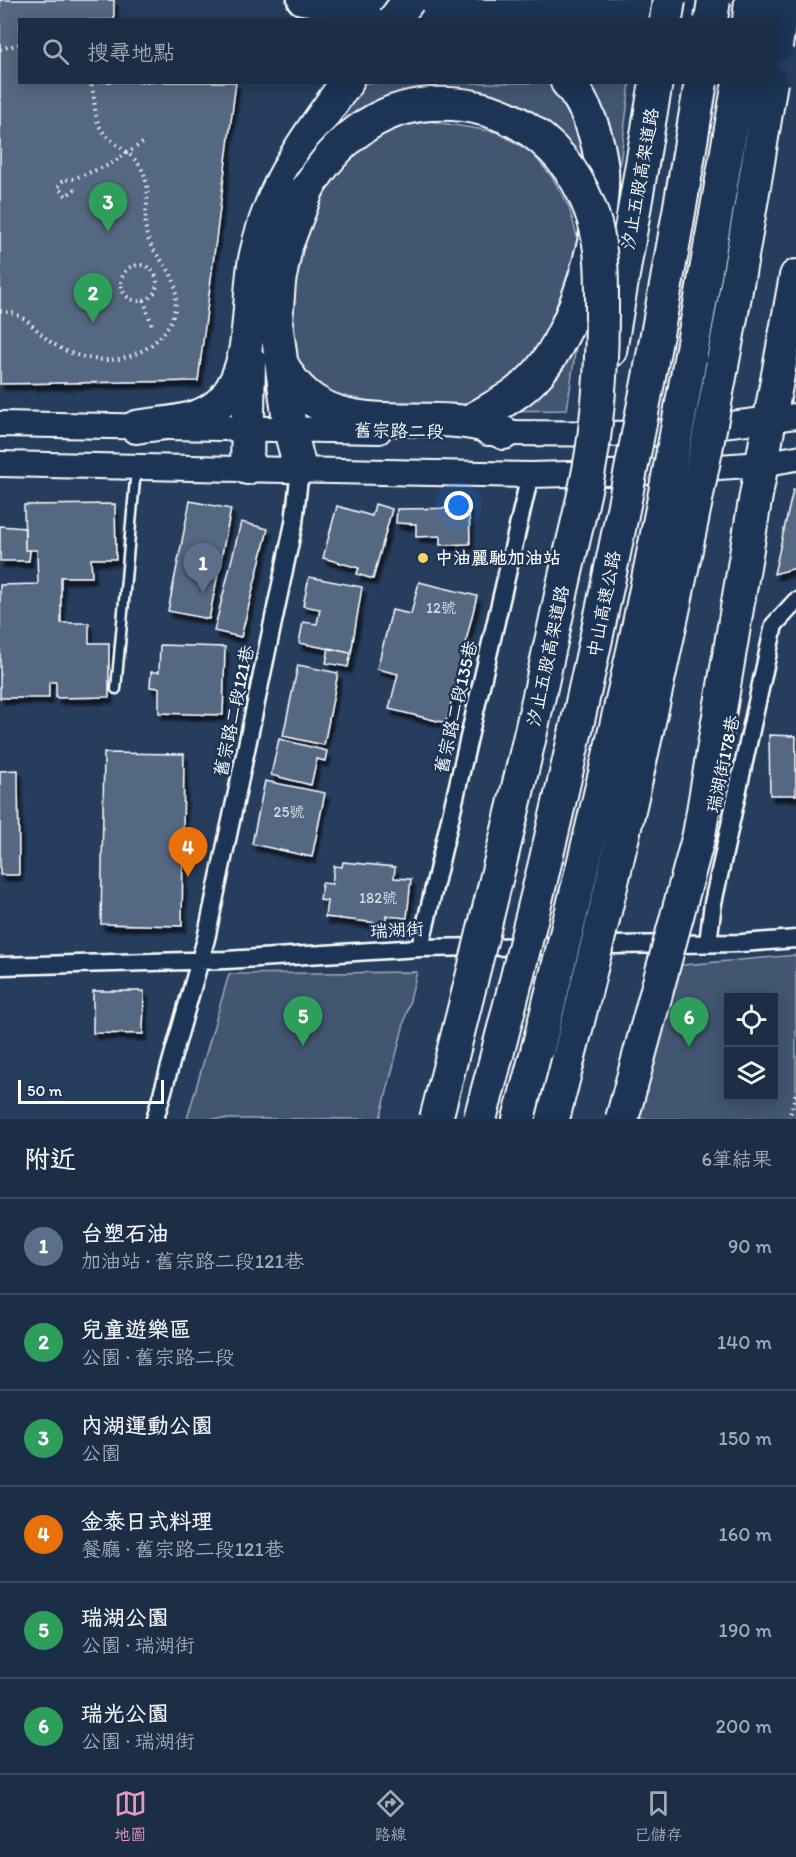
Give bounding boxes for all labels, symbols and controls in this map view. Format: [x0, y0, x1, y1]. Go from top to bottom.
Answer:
search box [18, 18, 778, 84]
icon: search [39, 35, 72, 68]
text: 搜尋地點 [87, 39, 175, 66]
street label: 汐止五股高架道路 [617, 106, 663, 252]
pin: 3 [88, 182, 128, 232]
pin: 2 [74, 274, 112, 323]
street label: 舊宗路二段 [354, 419, 444, 443]
your location [444, 491, 473, 520]
pin: 1 [184, 544, 222, 593]
place label: 中油麗馳加油站 [435, 547, 561, 569]
street label: 中山高速公路 [583, 549, 625, 659]
marker: 中油麗馳加油站 [416, 551, 430, 565]
street label: 汐止五股高架道路 [522, 583, 574, 729]
house number: 12號 [426, 599, 456, 617]
street label: 舊宗路二段135巷 [430, 638, 482, 776]
street label: 舊宗路二段121巷 [209, 643, 259, 779]
street label: 瑞湖街178巷 [702, 713, 744, 815]
house number: 25號 [274, 803, 304, 821]
pin: 4 [168, 828, 207, 877]
house number: 182號 [359, 889, 397, 907]
street label: 瑞湖街 [369, 918, 425, 942]
map controls [724, 993, 778, 1101]
button: locate [724, 993, 778, 1047]
pin: 5 [284, 996, 322, 1046]
pin: 6 [670, 998, 708, 1047]
button: layers [724, 1047, 778, 1101]
scale bar [18, 1077, 164, 1104]
text: 50 m [27, 1081, 62, 1100]
text: 附近 [24, 1143, 76, 1175]
text: 6筆結果 [701, 1147, 772, 1171]
text: 台塑石油 [81, 1220, 169, 1247]
text: 1 [39, 1234, 48, 1258]
text: 90 m [728, 1234, 772, 1258]
text: 加油站 · 舊宗路二段121巷 [81, 1249, 304, 1273]
text: 兒童遊樂區 [81, 1316, 191, 1343]
text: 2 [38, 1330, 49, 1354]
text: 140 m [717, 1330, 772, 1354]
text: 公園 · 舊宗路二段 [81, 1345, 235, 1369]
text: 內湖運動公園 [81, 1412, 213, 1439]
text: 3 [38, 1426, 49, 1450]
text: 150 m [719, 1426, 772, 1450]
text: 公園 [81, 1441, 121, 1465]
text: 金泰日式料理 [81, 1508, 213, 1535]
text: 4 [37, 1522, 50, 1546]
text: 160 m [719, 1522, 772, 1546]
text: 餐廳 · 舊宗路二段121巷 [81, 1537, 284, 1561]
text: 瑞湖公園 [81, 1604, 169, 1631]
text: 5 [38, 1618, 49, 1642]
text: 190 m [719, 1618, 772, 1642]
text: 公園 · 瑞湖街 [81, 1633, 195, 1657]
text: 瑞光公園 [81, 1700, 169, 1727]
text: 6 [38, 1714, 49, 1738]
text: 200 m [716, 1714, 772, 1738]
text: 公園 · 瑞湖街 [81, 1729, 195, 1753]
tab: 地圖 [114, 1787, 147, 1845]
tab: 路線 [374, 1787, 407, 1845]
tab: 已儲存 [634, 1787, 682, 1845]

